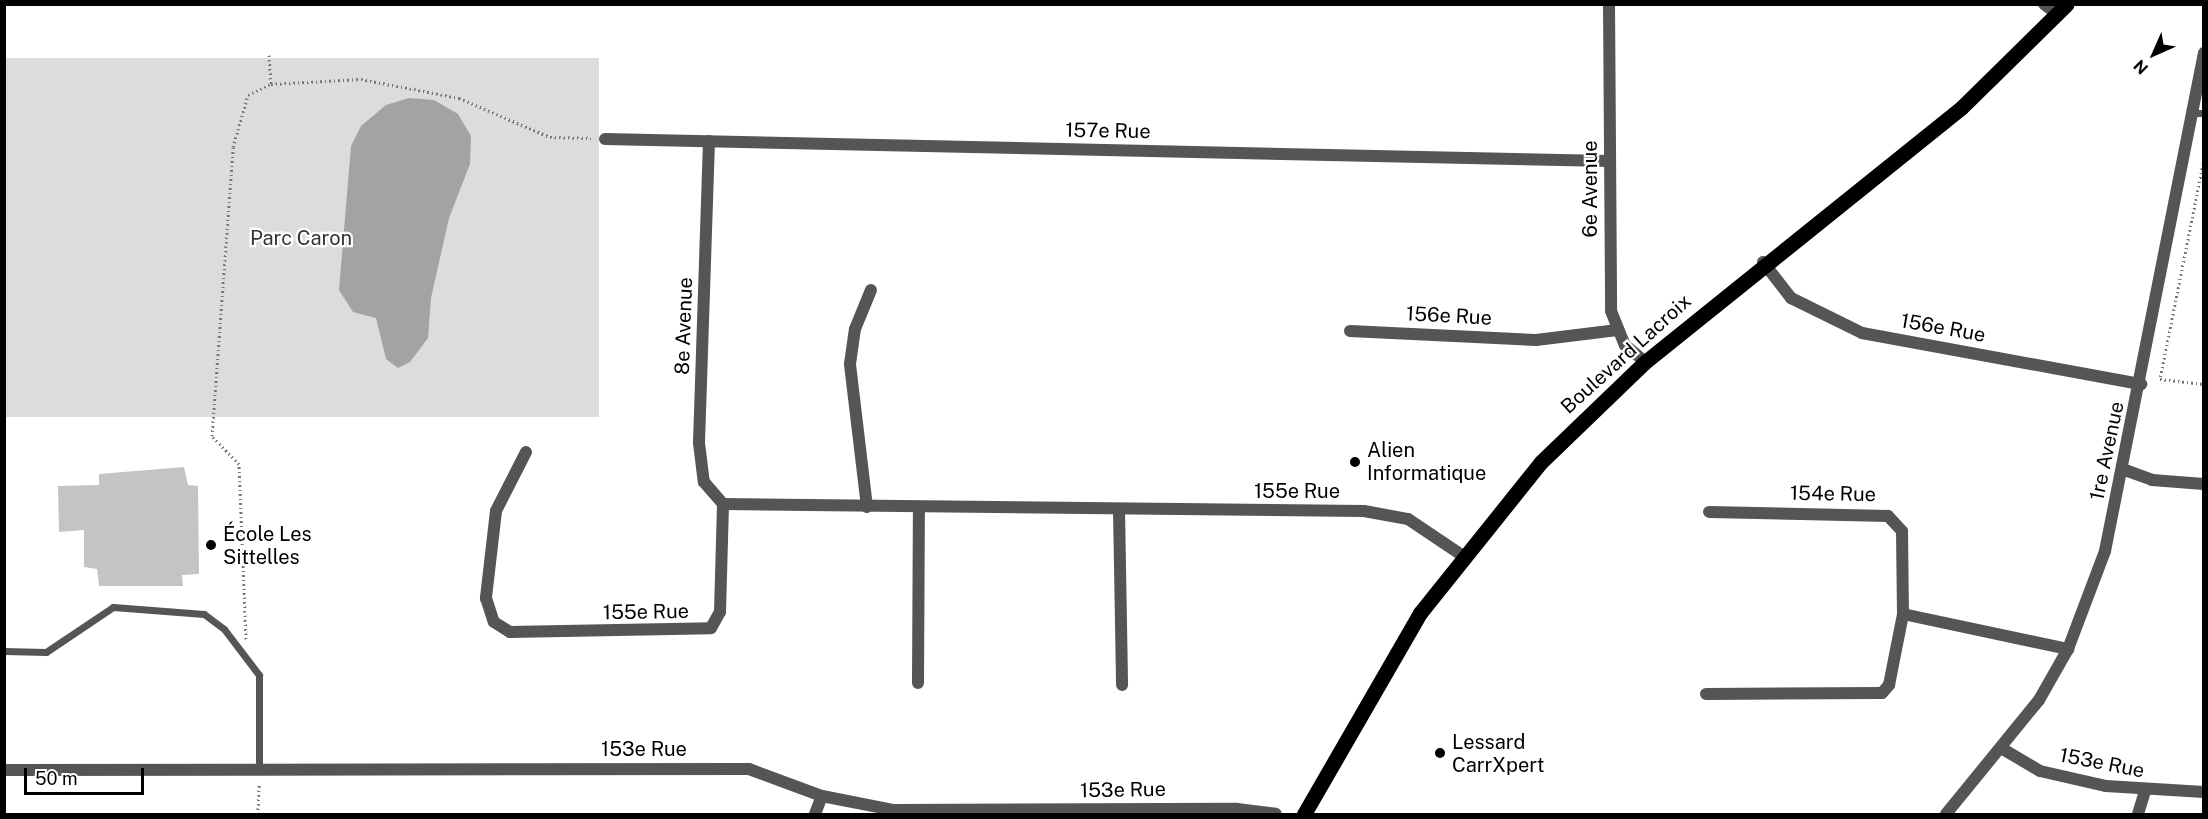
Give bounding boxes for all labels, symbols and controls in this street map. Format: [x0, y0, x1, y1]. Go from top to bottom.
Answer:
north arrow [2124, 24, 2184, 84]
text: N [2130, 56, 2152, 78]
street label: 157e Rue [1065, 118, 1151, 144]
street label: 6e Avenue [1578, 140, 1602, 238]
park label: Parc Caron [250, 226, 352, 250]
street label: 8e Avenue [670, 277, 698, 375]
street label: Boulevard Lacroix [1556, 289, 1696, 419]
street label: 156e Rue [1405, 302, 1493, 330]
street label: 156e Rue [1899, 309, 1987, 347]
street label: 1re Avenue [2085, 399, 2129, 503]
place label: Alien Informatique [1367, 438, 1486, 485]
marker: Alien Informatique [1348, 455, 1362, 469]
street label: 155e Rue [1254, 479, 1340, 503]
street label: 154e Rue [1790, 481, 1876, 507]
place label: École Les Sittelles [223, 522, 312, 569]
marker: École Les Sittelles [204, 538, 218, 552]
street label: 155e Rue [603, 599, 689, 625]
place label: Lessard CarrXpert [1452, 730, 1545, 777]
street label: 153e Rue [601, 737, 687, 761]
street label: 153e Rue [2057, 743, 2147, 783]
marker: Lessard CarrXpert [1433, 746, 1447, 760]
scale bar [27, 756, 147, 794]
text: 50 m [35, 768, 78, 789]
street label: 153e Rue [1080, 777, 1166, 803]

